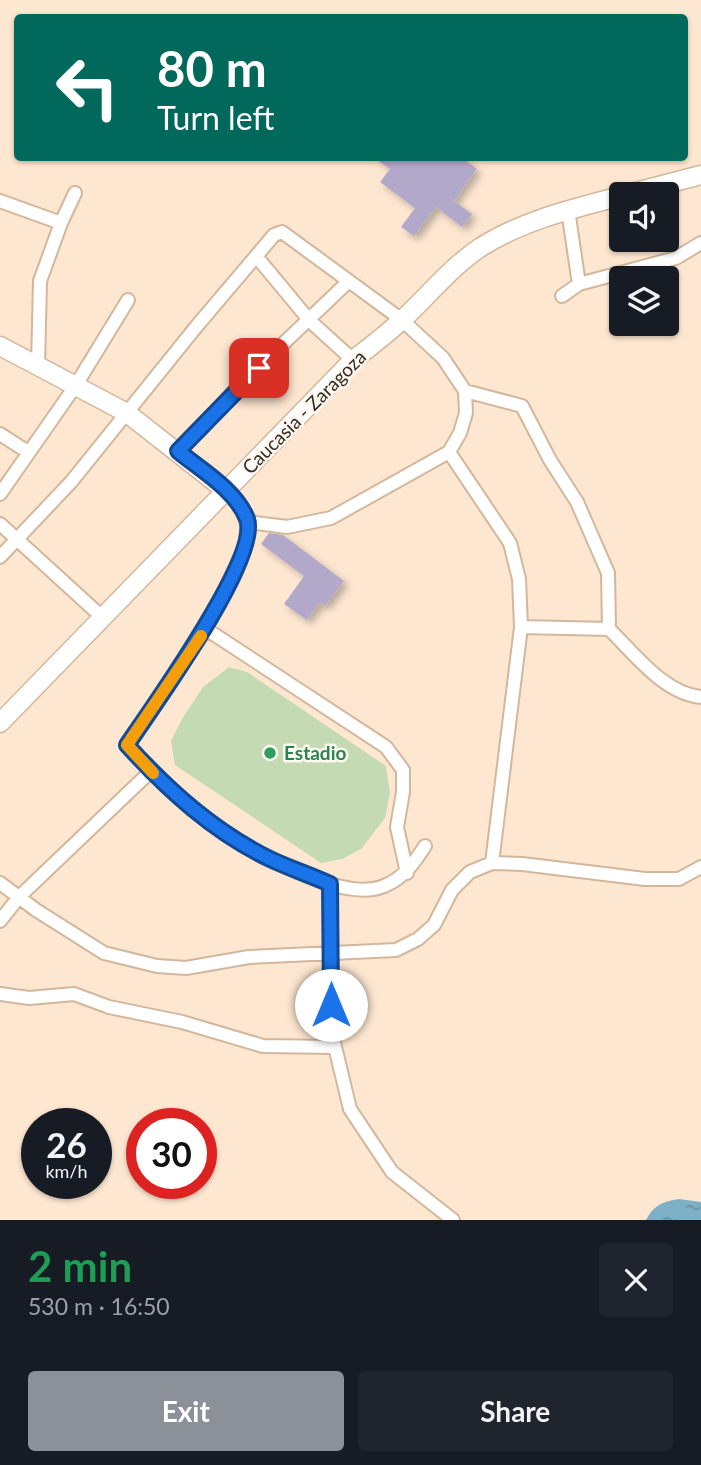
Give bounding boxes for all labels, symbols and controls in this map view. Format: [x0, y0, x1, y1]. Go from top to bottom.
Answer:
text: 80 m [157, 39, 267, 97]
icon: left [42, 42, 133, 133]
text: Turn left [157, 98, 274, 137]
map controls [609, 182, 679, 336]
button: sound [609, 182, 679, 252]
button: layers [609, 266, 679, 336]
pin [229, 338, 289, 398]
street label: Caucasia - Zaragoza [237, 345, 370, 478]
icon: arrive [240, 349, 278, 387]
place label: Estadio [284, 741, 346, 764]
marker: Estadio [262, 745, 278, 761]
position arrow [294, 968, 368, 1042]
speed limit sign: 30 [126, 1108, 217, 1199]
text: 26 [46, 1123, 87, 1165]
text: km/h [45, 1160, 88, 1182]
text: 2 min [28, 1241, 132, 1291]
button: close [599, 1243, 673, 1317]
text: 530 m · 16:50 [28, 1292, 170, 1320]
button: Exit [28, 1371, 344, 1451]
button: Share [358, 1371, 673, 1451]

